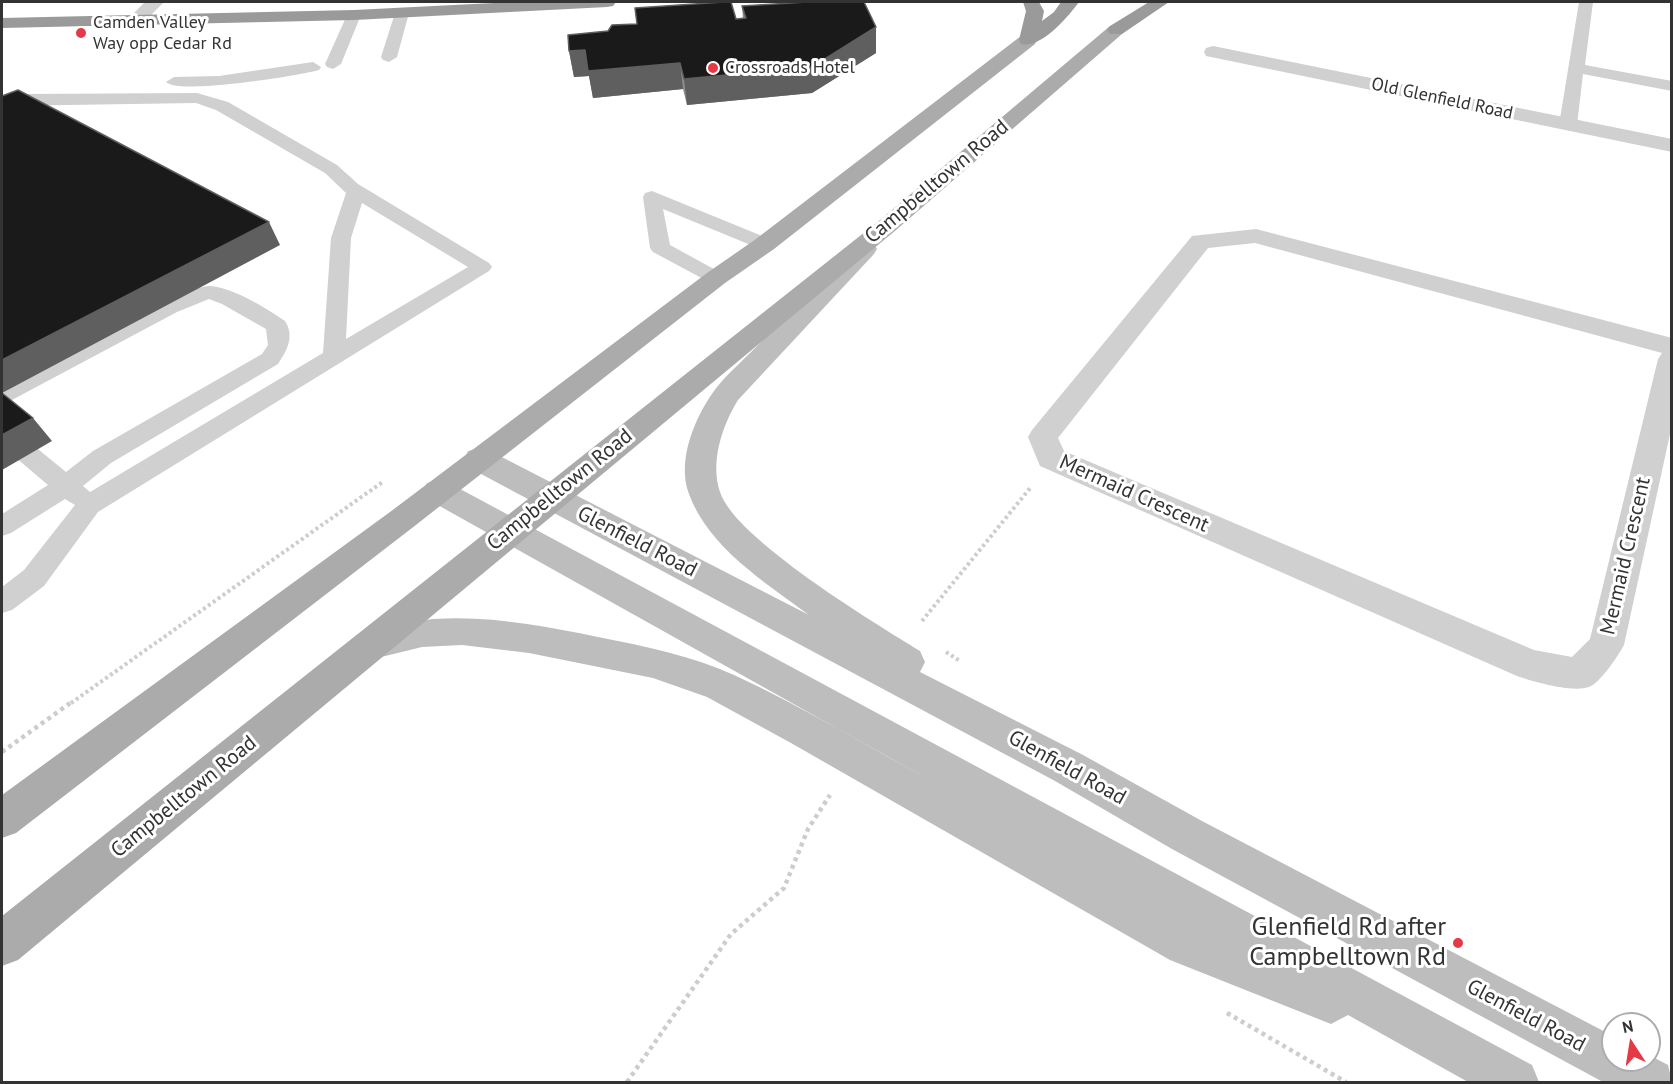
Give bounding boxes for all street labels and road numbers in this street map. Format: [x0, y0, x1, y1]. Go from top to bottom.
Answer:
street label: Old Glenfield Road [1369, 73, 1515, 125]
street label: Campbelltown Road [860, 115, 1014, 249]
street label: Campbelltown Road [482, 424, 638, 556]
street label: Mermaid Crescent [1055, 450, 1213, 538]
street label: Mermaid Crescent [1596, 475, 1656, 637]
street label: Glenfield Road [573, 501, 701, 583]
street label: Glenfield Road [1004, 725, 1130, 811]
street label: Campbelltown Road [106, 731, 262, 863]
street label: Glenfield Road [1462, 974, 1590, 1058]

